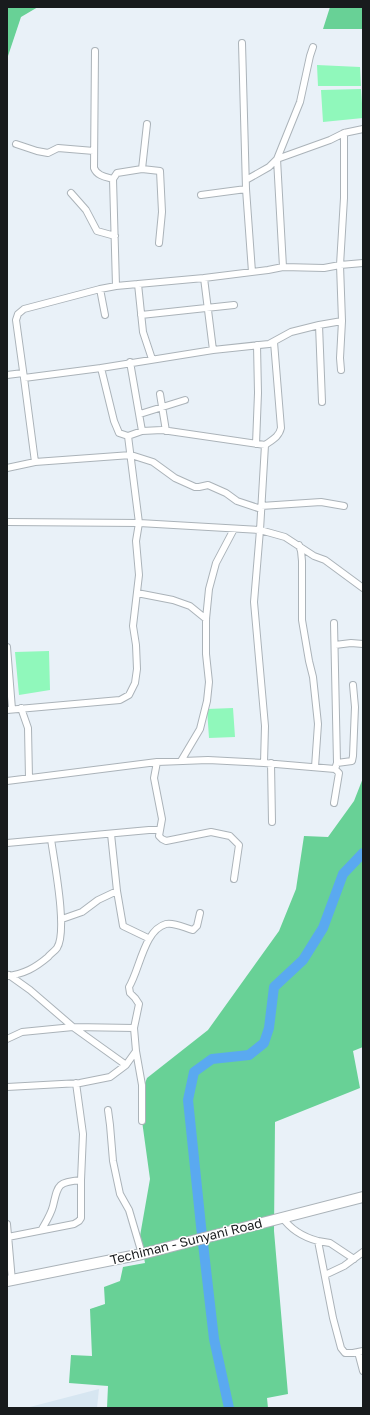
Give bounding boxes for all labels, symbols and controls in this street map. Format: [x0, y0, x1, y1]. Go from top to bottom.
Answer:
street label: Techiman - Sunyani Road [108, 1214, 264, 1268]

